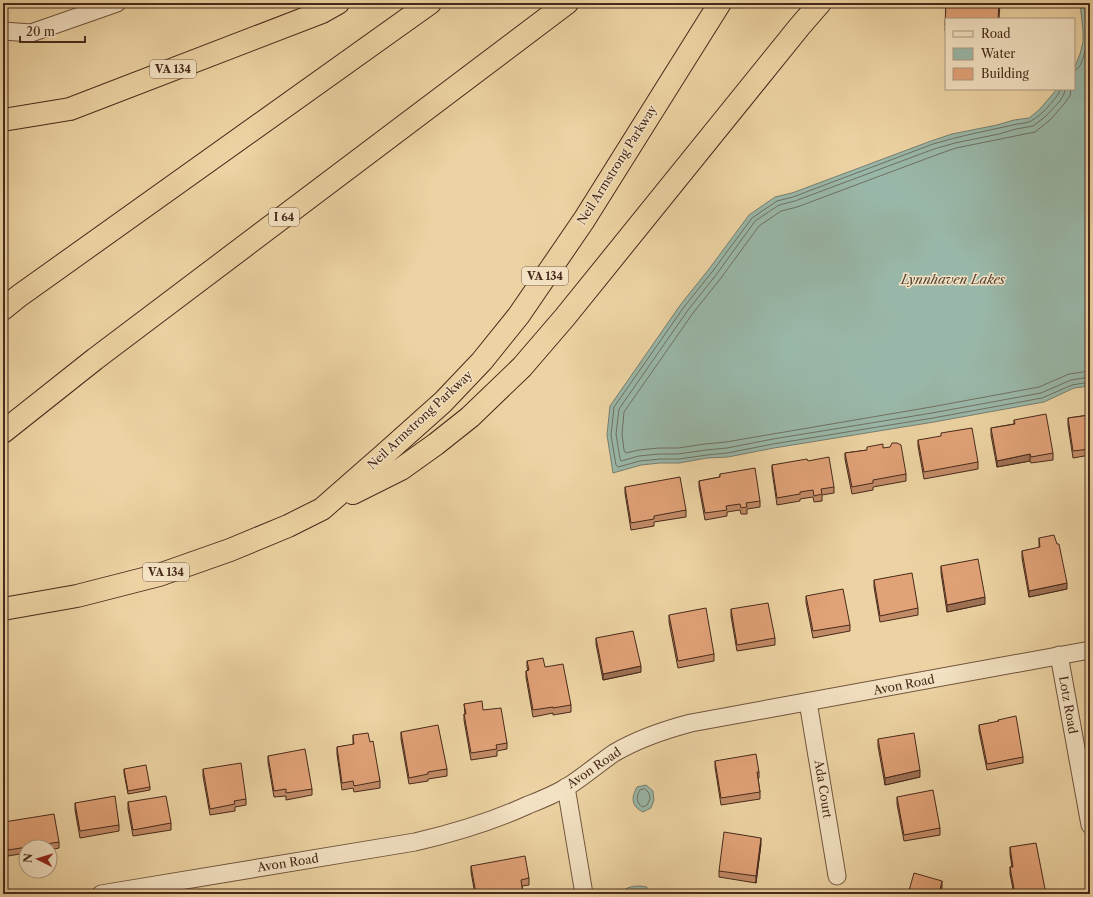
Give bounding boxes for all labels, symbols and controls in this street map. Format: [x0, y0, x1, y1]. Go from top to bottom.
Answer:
scale bar [20, 18, 85, 44]
legend [945, 18, 1075, 90]
text: 20 m [26, 24, 55, 39]
text: Road [981, 26, 1011, 41]
text: Water [980, 46, 1015, 61]
road number: VA 134 [150, 60, 196, 78]
text: Building [981, 66, 1029, 81]
street label: Neil Armstrong Parkway [574, 102, 660, 227]
road number: I 64 [269, 208, 299, 226]
road number: VA 134 [522, 267, 568, 285]
water label: Lynnhaven Lakes [900, 271, 1005, 287]
street label: Neil Armstrong Parkway [364, 367, 476, 472]
road number: VA 134 [143, 563, 189, 581]
street label: Avon Road [871, 671, 936, 698]
street label: Lotz Road [1056, 675, 1081, 736]
street label: Avon Road [563, 744, 624, 792]
street label: Ada Court [811, 758, 836, 820]
north arrow [18, 839, 58, 879]
street label: Avon Road [255, 850, 320, 875]
text: N [21, 852, 35, 864]

